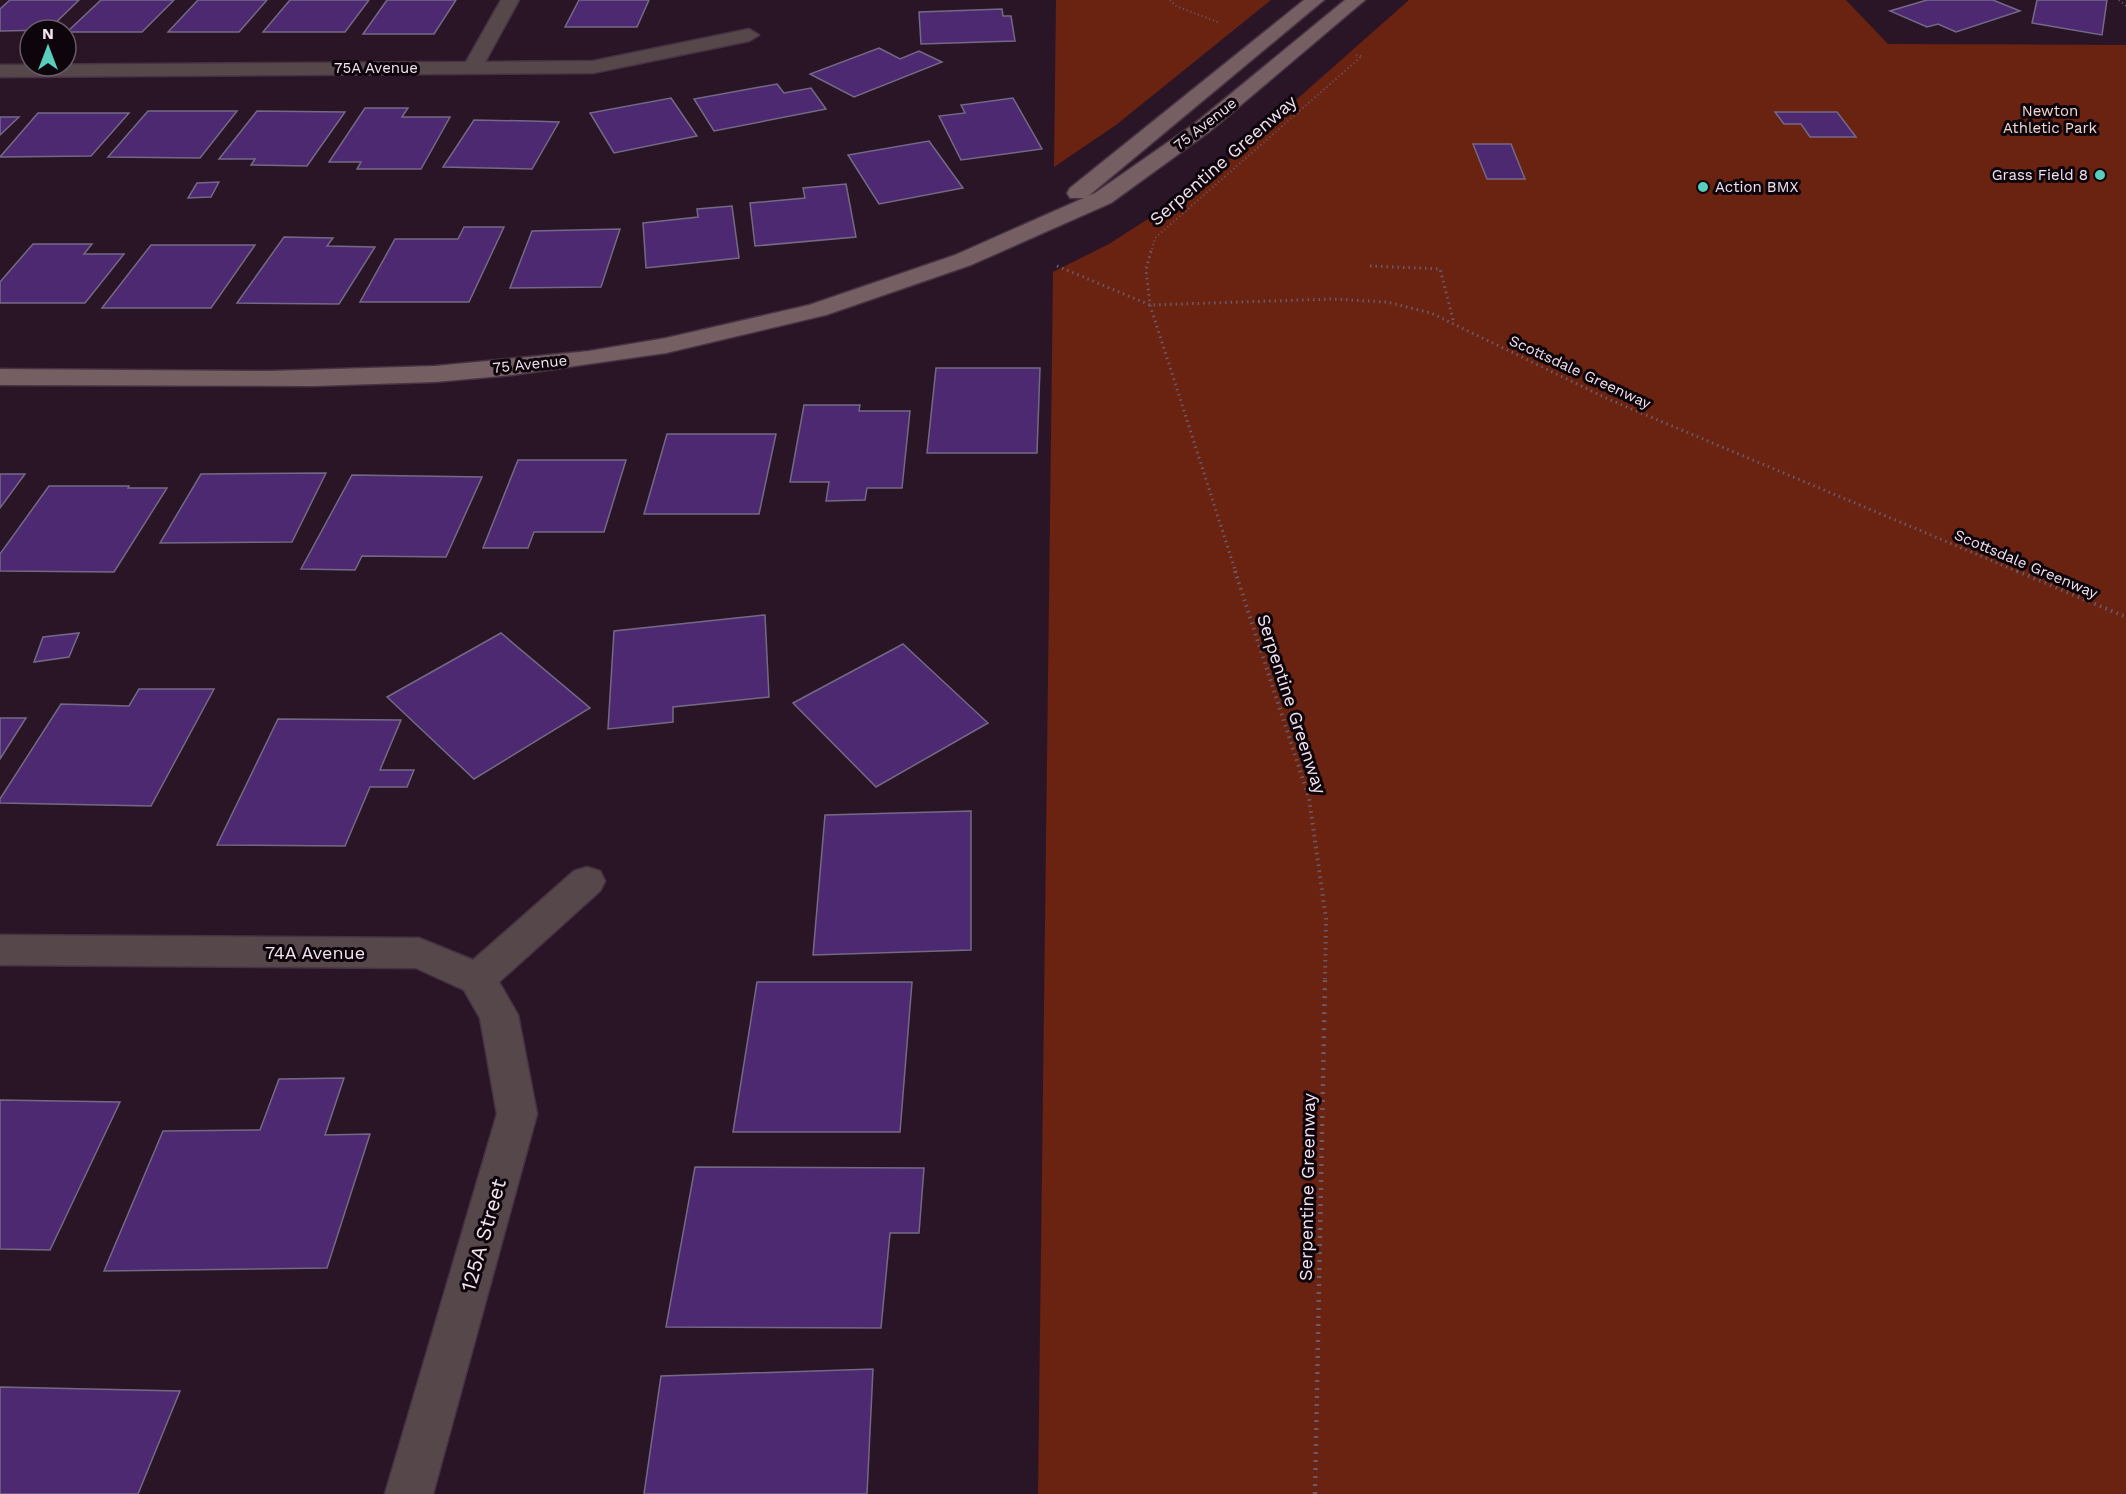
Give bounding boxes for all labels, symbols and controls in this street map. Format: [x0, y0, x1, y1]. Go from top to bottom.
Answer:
north arrow [18, 18, 78, 78]
text: N [42, 24, 54, 43]
street label: 75A Avenue [334, 59, 418, 77]
street label: Serpentine Greenway [1145, 90, 1301, 229]
street label: 75 Avenue [1170, 94, 1240, 154]
park label: Newton Athletic Park [2003, 102, 2098, 137]
place label: Grass Field 8 [1992, 166, 2088, 184]
marker: Grass Field 8 [2093, 168, 2107, 182]
place label: Action BMX [1715, 178, 1798, 196]
marker: Action BMX [1696, 180, 1710, 194]
street label: Scottsdale Greenway [1506, 331, 1654, 413]
street label: 75 Avenue [492, 351, 568, 377]
street label: Scottsdale Greenway [1952, 526, 2101, 602]
street label: Serpentine Greenway [1253, 612, 1331, 797]
street label: 74A Avenue [265, 942, 365, 963]
street label: Serpentine Greenway [1295, 1092, 1319, 1281]
street label: 125A Street [455, 1176, 511, 1294]

